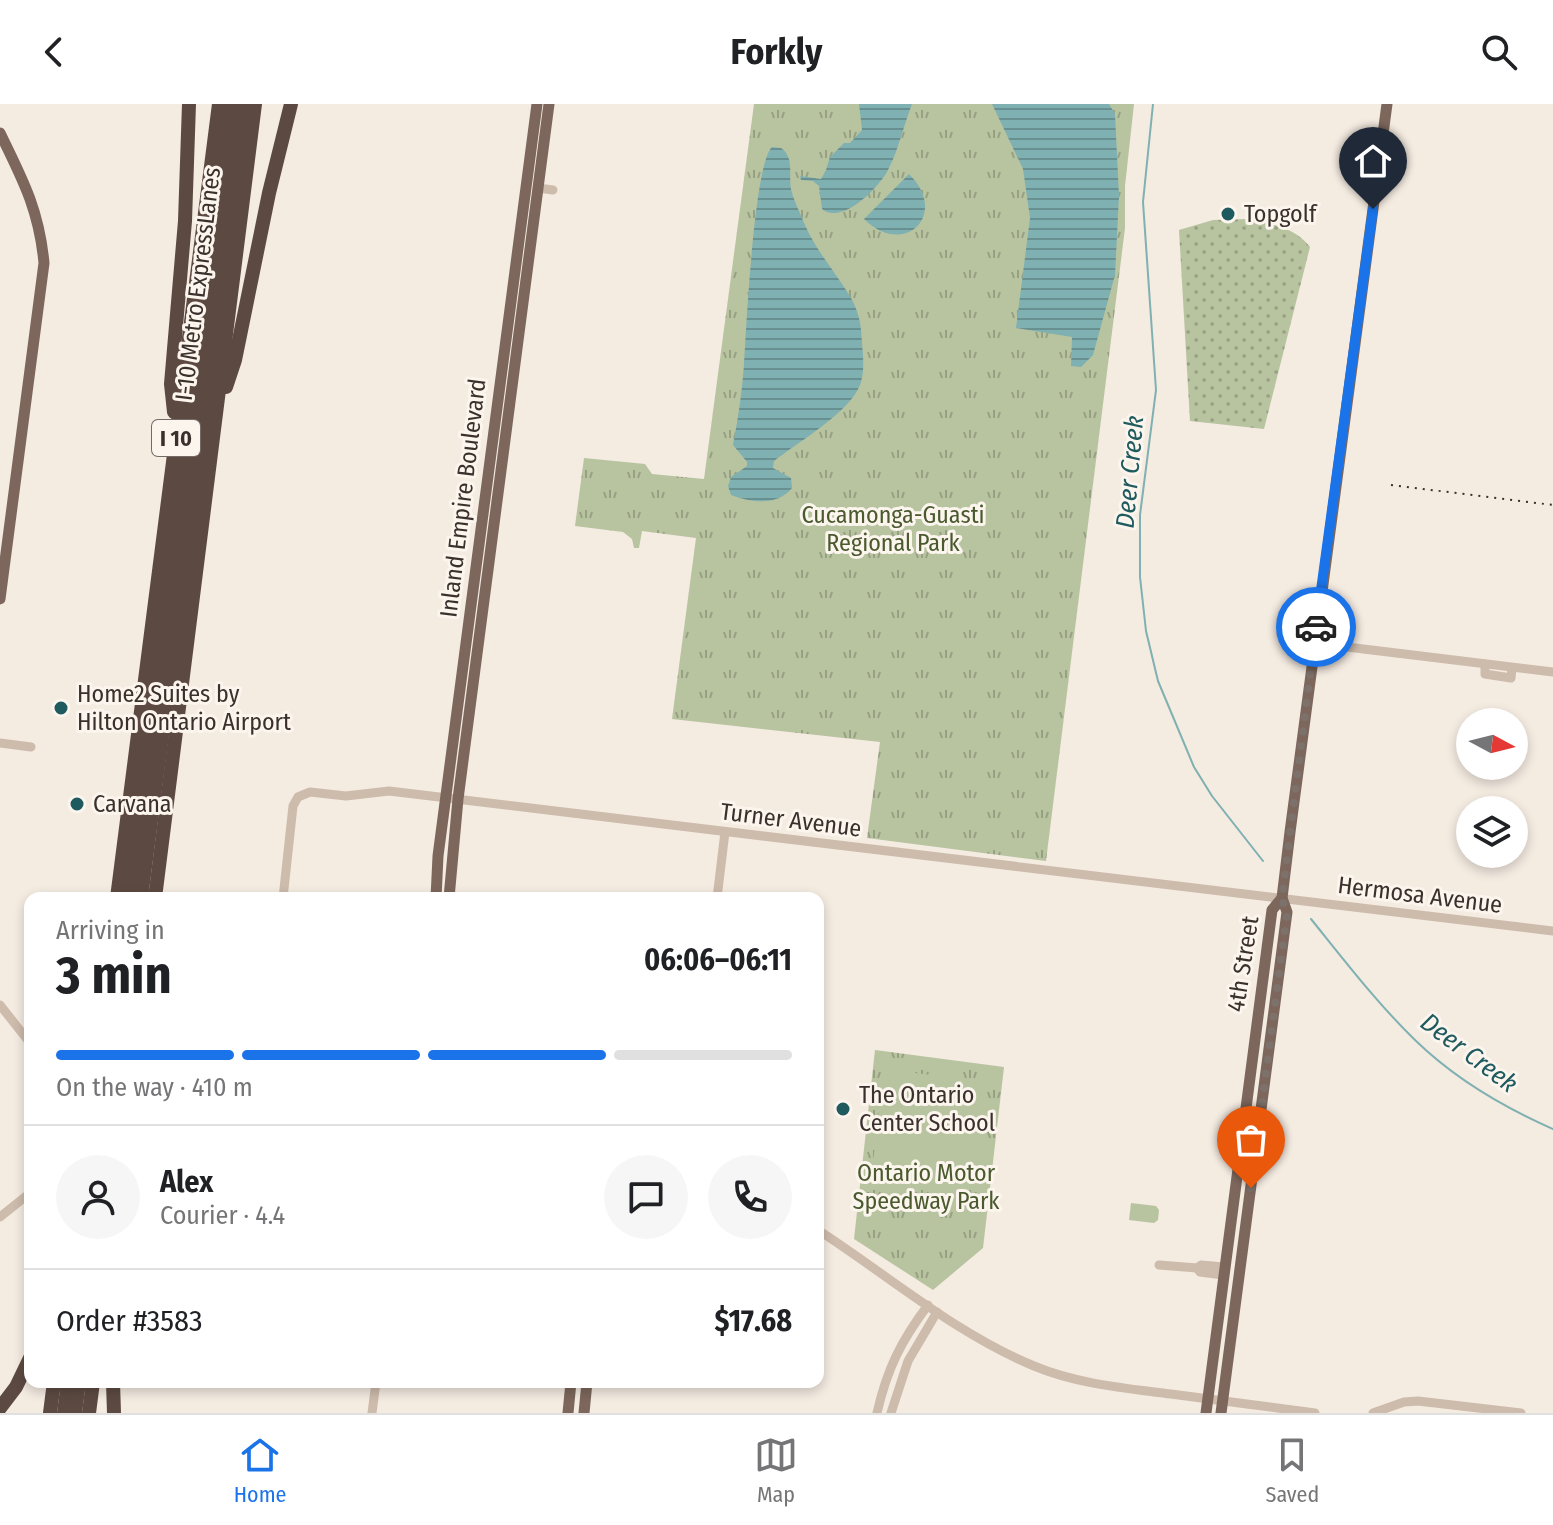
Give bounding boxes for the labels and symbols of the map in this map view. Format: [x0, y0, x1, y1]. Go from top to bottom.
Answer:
pin [1339, 127, 1407, 209]
street label: I-10 Metro ExpressLanes [170, 166, 226, 402]
place label: Topgolf [1244, 200, 1318, 228]
marker: Topgolf [1219, 205, 1237, 223]
street label: Inland Empire Boulevard [434, 377, 492, 619]
water label: Deer Creek [1110, 414, 1150, 530]
road number: I 10 [152, 420, 200, 456]
park label: Cucamonga-Guasti Regional Park [801, 501, 985, 557]
courier [1276, 587, 1356, 667]
place label: Home2 Suites by Hilton Ontario Airport [77, 680, 291, 736]
marker: Home2 Suites by Hilton Ontario Airport [52, 699, 70, 717]
north arrow [1456, 708, 1528, 780]
place label: Carvana [93, 790, 172, 818]
marker: Carvana [68, 795, 86, 813]
street label: Turner Avenue [719, 797, 863, 843]
street label: Hermosa Avenue [1336, 871, 1504, 919]
street label: 4th Street [1222, 914, 1264, 1014]
water label: Deer Creek [1414, 1007, 1524, 1100]
place label: The Ontario Center School [859, 1081, 995, 1137]
marker: The Ontario Center School [834, 1100, 852, 1118]
pin [1217, 1106, 1285, 1188]
park label: Ontario Motor Speedway Park [852, 1159, 1000, 1215]

